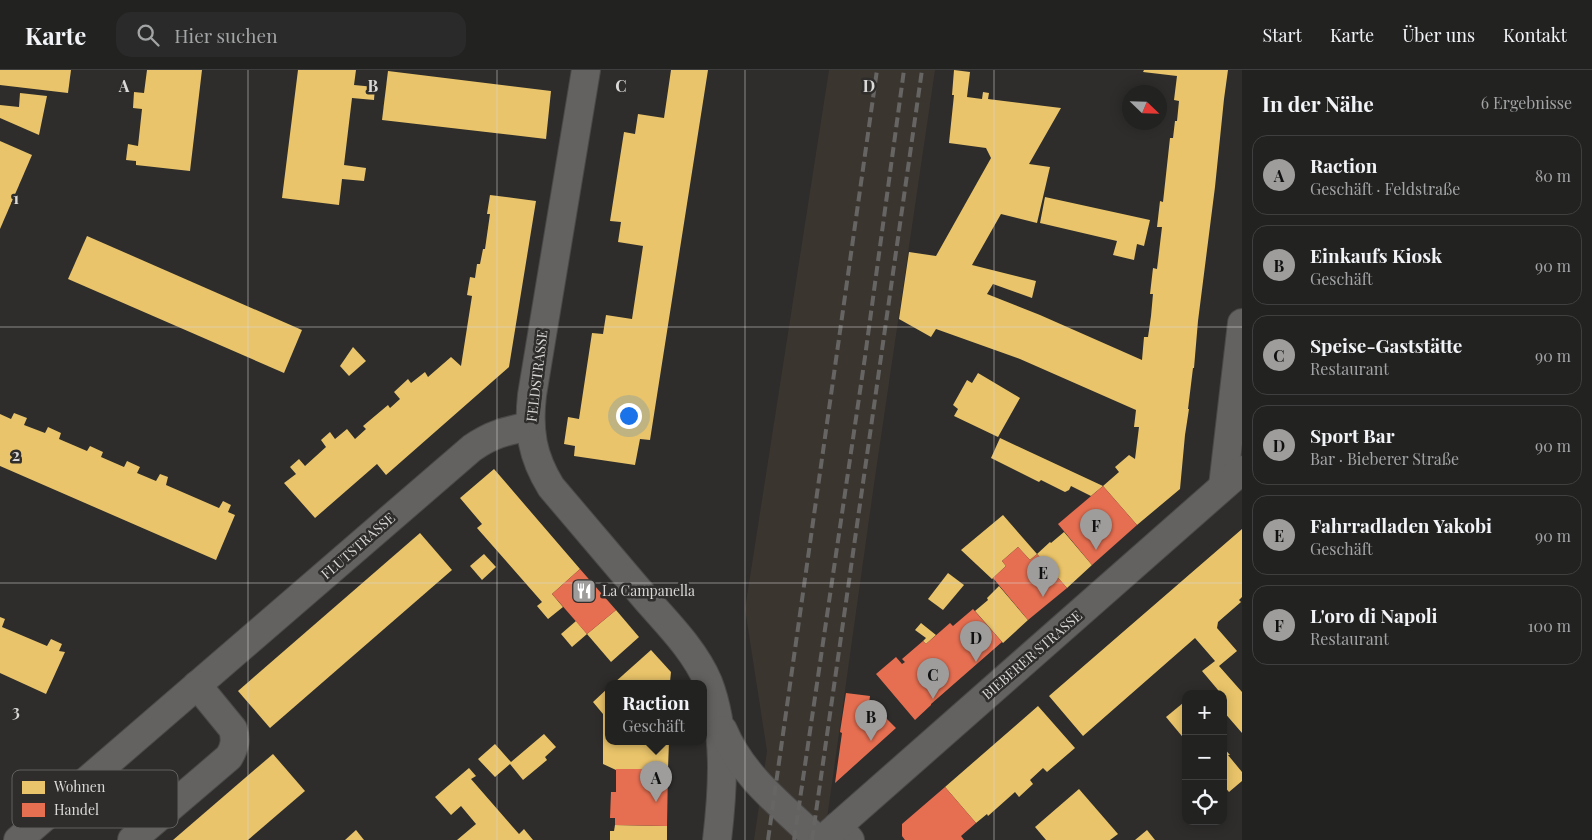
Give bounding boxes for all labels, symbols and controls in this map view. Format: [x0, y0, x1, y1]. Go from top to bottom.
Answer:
search box [116, 12, 466, 57]
text: Karte [25, 19, 86, 51]
icon: search [134, 21, 162, 49]
text: Hier suchen [174, 22, 277, 48]
text: Start [1262, 23, 1302, 47]
text: Karte [1330, 23, 1374, 47]
text: Über uns [1402, 23, 1475, 47]
text: Kontakt [1503, 23, 1567, 47]
text: A [118, 75, 130, 96]
text: B [368, 75, 379, 96]
text: C [615, 75, 627, 96]
text: D [863, 75, 875, 96]
north arrow [1122, 85, 1167, 130]
text: In der Nähe [1262, 89, 1374, 117]
text: 6 Ergebnisse [1481, 92, 1572, 113]
text: Raction [1310, 152, 1378, 178]
text: A [1274, 165, 1284, 186]
text: 80 m [1535, 165, 1571, 186]
text: Geschäft · Feldstraße [1310, 178, 1460, 199]
text: 1 [13, 187, 19, 208]
text: Einkaufs Kiosk [1310, 242, 1442, 268]
text: B [1274, 255, 1284, 276]
text: 90 m [1535, 255, 1571, 276]
text: Geschäft [1310, 268, 1373, 289]
street label: FELDSTRASSE [521, 329, 552, 423]
text: Speise-Gaststätte [1310, 332, 1462, 358]
text: C [1273, 345, 1285, 366]
text: 90 m [1535, 345, 1571, 366]
text: Restaurant [1310, 358, 1389, 379]
your location [616, 403, 642, 429]
text: Sport Bar [1310, 422, 1395, 448]
text: D [1273, 435, 1285, 456]
text: 90 m [1535, 435, 1571, 456]
text: 2 [12, 444, 20, 465]
text: Bar · Bieberer Straße [1310, 448, 1459, 469]
street label: FLUTSTRASSE [317, 508, 399, 583]
pin: F [1080, 509, 1112, 550]
text: Fahrradladen Yakobi [1310, 512, 1492, 538]
text: E [1274, 525, 1284, 546]
text: 90 m [1535, 525, 1571, 546]
text: Geschäft [1310, 538, 1373, 559]
pin: E [1027, 556, 1059, 597]
restaurant icon: La Campanella [571, 578, 597, 604]
place label: La Campanella [602, 581, 695, 600]
text: L'oro di Napoli [1310, 602, 1438, 628]
street label: BIEBERER STRASSE [978, 606, 1086, 703]
text: F [1274, 615, 1284, 636]
text: 100 m [1528, 615, 1571, 636]
pin: D [960, 621, 992, 662]
text: Restaurant [1310, 628, 1389, 649]
pin: C [917, 658, 949, 699]
popup [605, 680, 707, 745]
text: Raction [622, 689, 690, 715]
map controls [1182, 690, 1227, 825]
button: + [1182, 690, 1227, 735]
text: 3 [12, 700, 20, 721]
pin: B [855, 700, 887, 741]
text: Geschäft [622, 715, 685, 736]
button: − [1182, 735, 1227, 780]
pin: A [640, 761, 672, 802]
legend [12, 770, 178, 828]
text: Wohnen [53, 777, 106, 796]
button: locate [1182, 780, 1227, 825]
text: Handel [54, 800, 99, 819]

